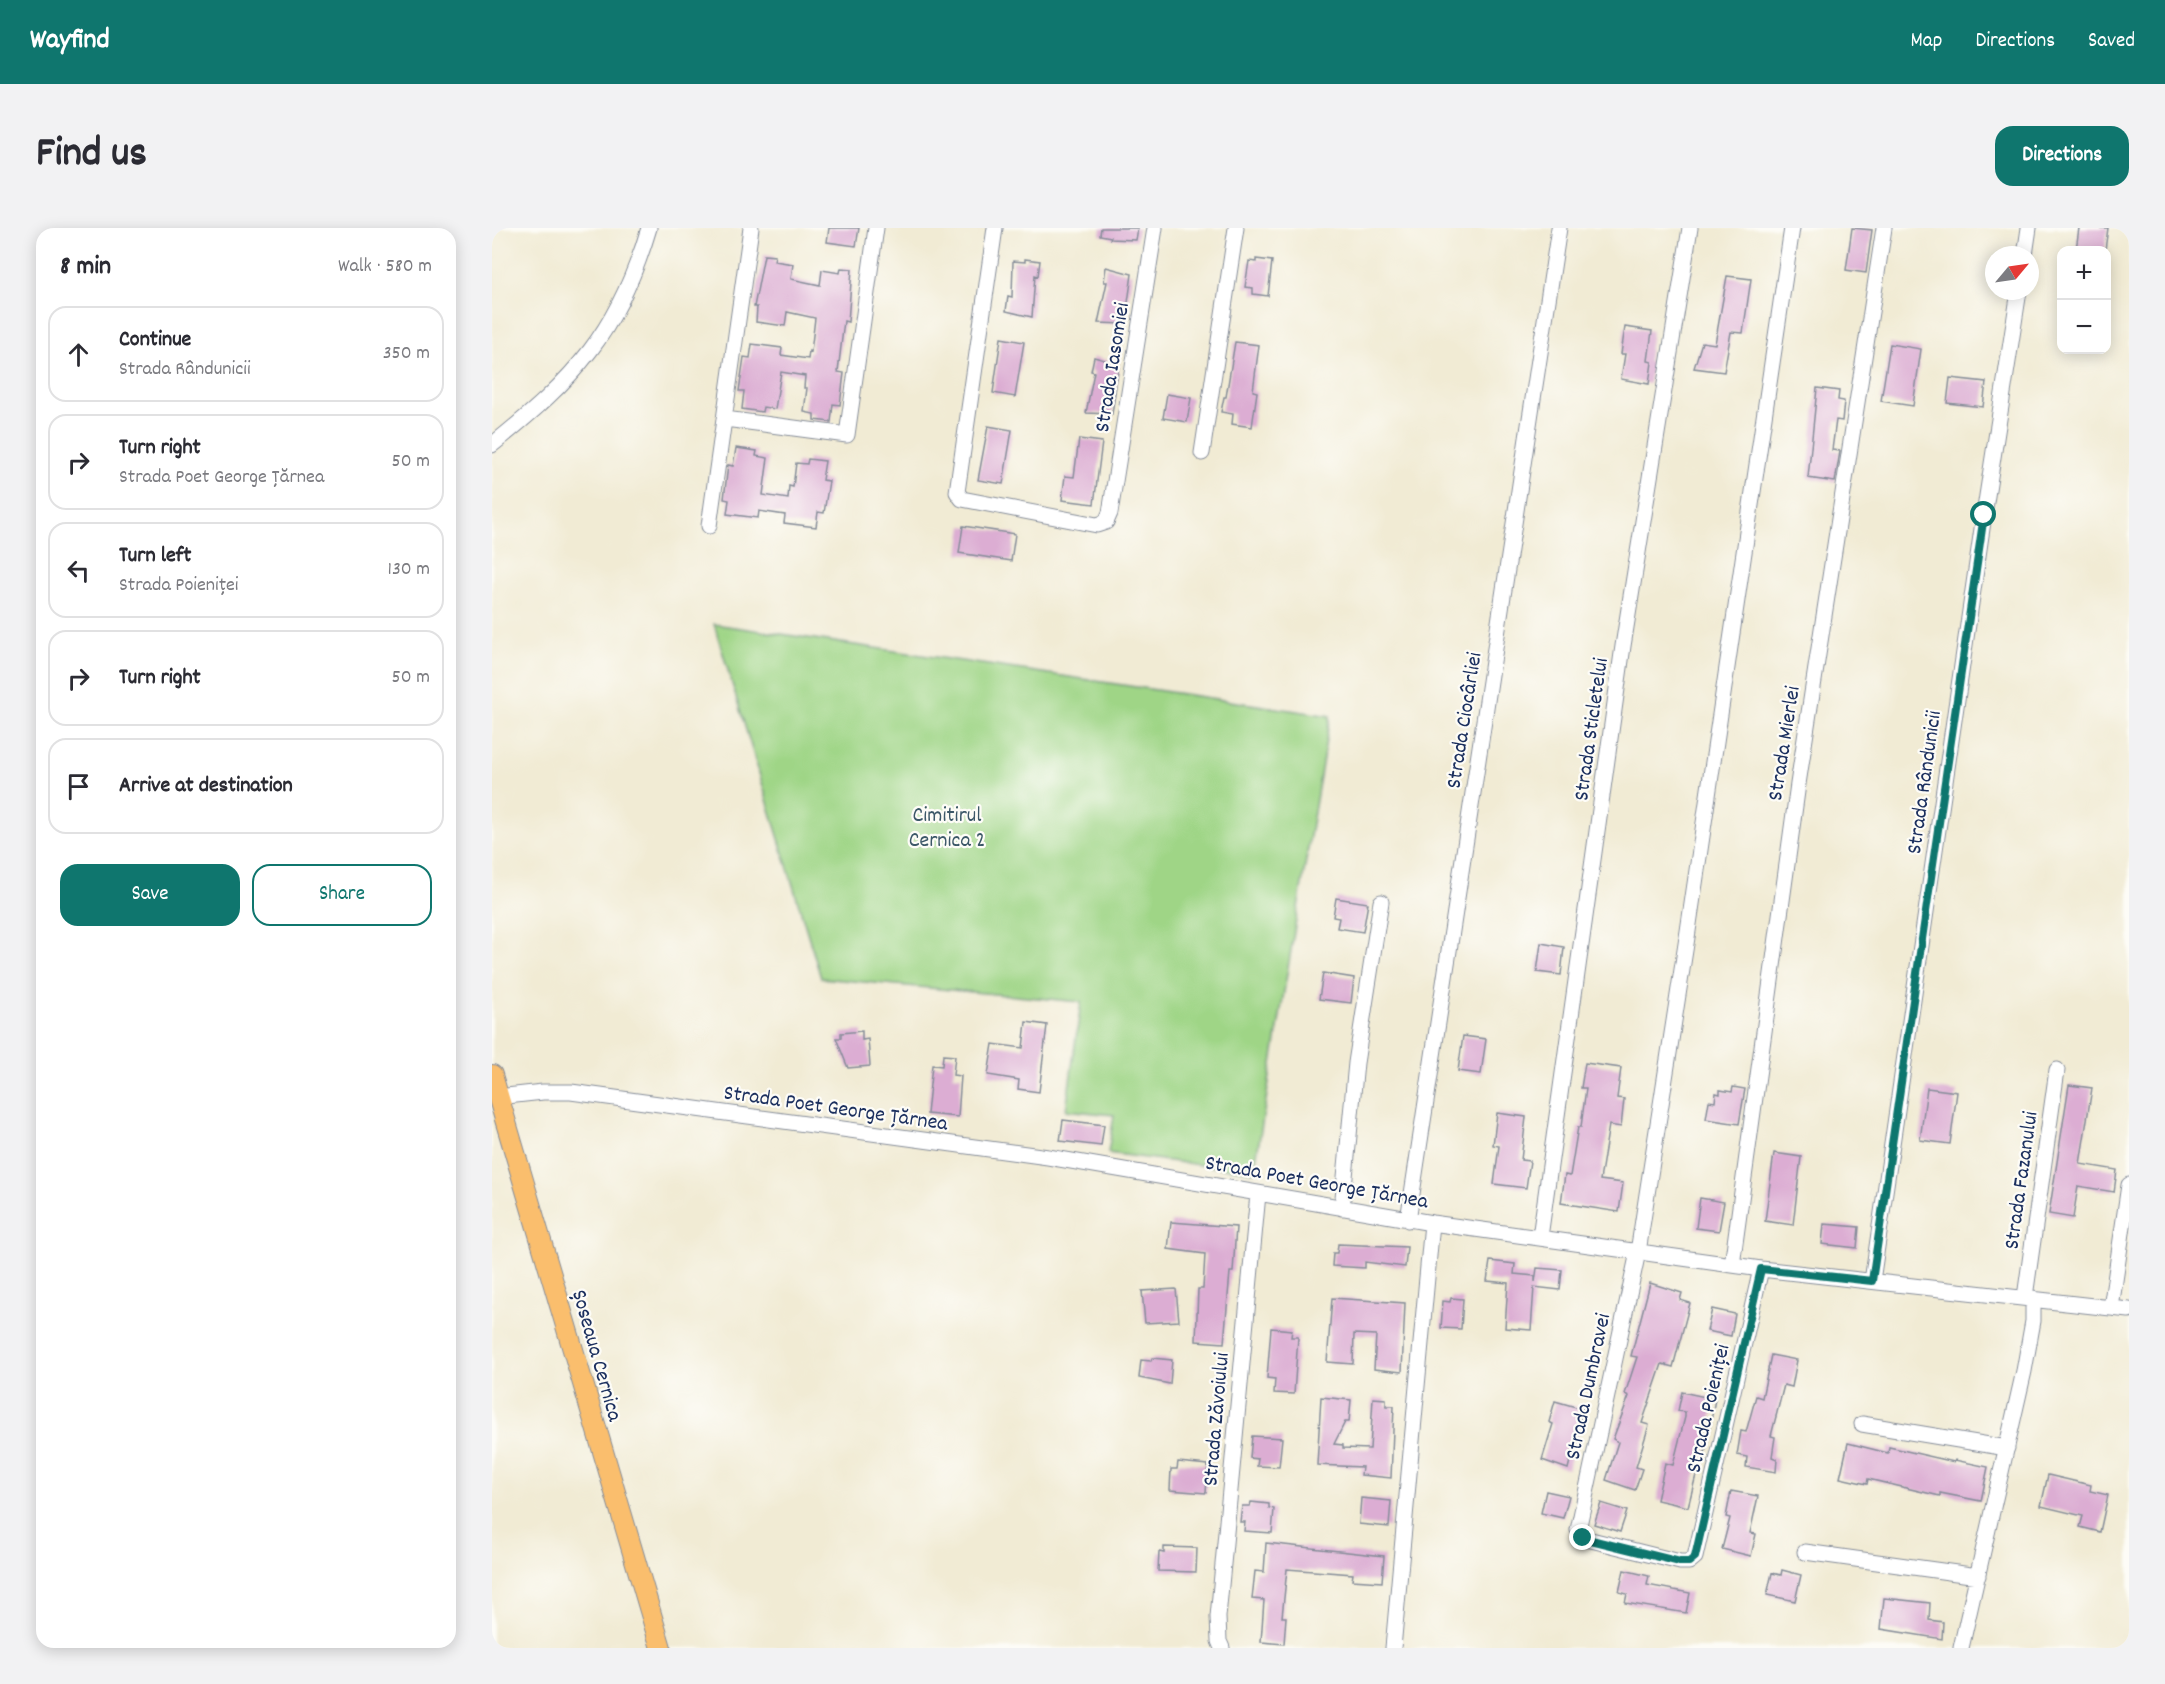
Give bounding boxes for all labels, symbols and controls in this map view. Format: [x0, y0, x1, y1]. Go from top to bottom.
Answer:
text: Wayfind [30, 22, 110, 62]
text: Map [1911, 27, 1942, 57]
text: Directions [1975, 27, 2055, 57]
text: Saved [2088, 27, 2135, 57]
text: Find us [36, 126, 147, 186]
button: Directions [1995, 126, 2129, 186]
north arrow [1985, 246, 2039, 300]
map controls [2057, 246, 2111, 354]
button: + [2057, 246, 2111, 300]
text: 8 min [60, 249, 111, 286]
text: Walk · 580 m [338, 253, 432, 281]
street label: Strada Iasomiei [1088, 300, 1139, 435]
button: − [2057, 300, 2111, 354]
text: Continue [119, 325, 191, 356]
icon: ahead [62, 338, 95, 371]
text: 350 m [383, 340, 430, 368]
text: Strada Rândunicii [119, 356, 251, 384]
text: Turn right [119, 433, 201, 464]
icon: right [62, 446, 95, 479]
text: 50 m [392, 448, 430, 476]
text: Strada Poet George Țărnea [119, 464, 324, 492]
route start [1970, 501, 1996, 527]
text: Turn left [119, 541, 191, 572]
icon: left [62, 554, 95, 587]
text: 130 m [388, 556, 430, 584]
text: Strada Poieniței [119, 572, 239, 600]
street label: Strada Ciocârliei [1439, 650, 1492, 791]
street label: Strada Sticletelui [1567, 656, 1618, 803]
icon: right [62, 662, 95, 695]
text: Turn right [119, 663, 201, 694]
text: 50 m [392, 664, 430, 692]
street label: Strada Mierlei [1761, 684, 1810, 803]
street label: Strada Rândunicii [1900, 709, 1951, 856]
icon: arrive [62, 770, 95, 803]
text: Arrive at destination [119, 771, 293, 802]
park label: Cimitirul Cernica 2 [909, 801, 985, 857]
button: Save [60, 864, 240, 926]
button: Share [252, 864, 432, 926]
street label: Strada Poet George Țărnea [722, 1078, 950, 1141]
street label: Strada Fazanului [1997, 1109, 2048, 1252]
street label: Strada Poet George Țărnea [1203, 1149, 1431, 1218]
street label: Șoseaua Cernica [562, 1287, 629, 1426]
street label: Strada Dumbravei [1559, 1311, 1620, 1463]
street label: Strada Poieniței [1680, 1341, 1739, 1476]
street label: Strada Zăvoiului [1196, 1351, 1239, 1487]
route end [1569, 1524, 1595, 1550]

